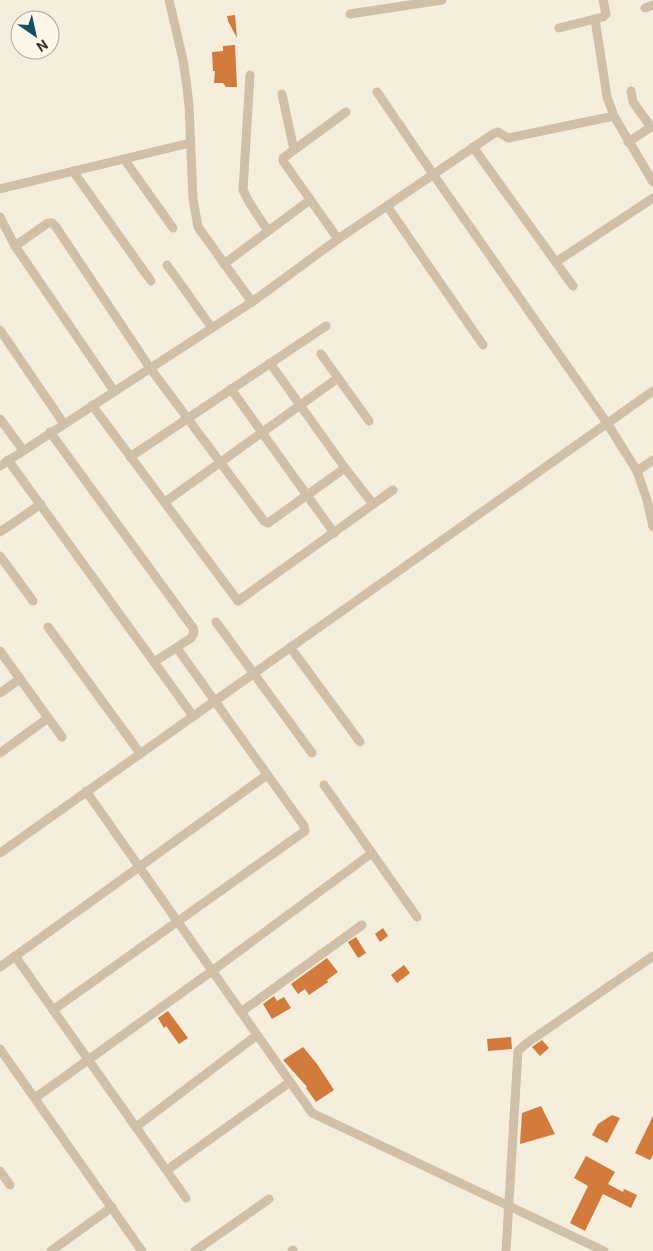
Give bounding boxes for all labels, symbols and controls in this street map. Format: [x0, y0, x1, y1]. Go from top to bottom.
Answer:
north arrow [10, 10, 60, 60]
text: N [34, 36, 51, 55]

